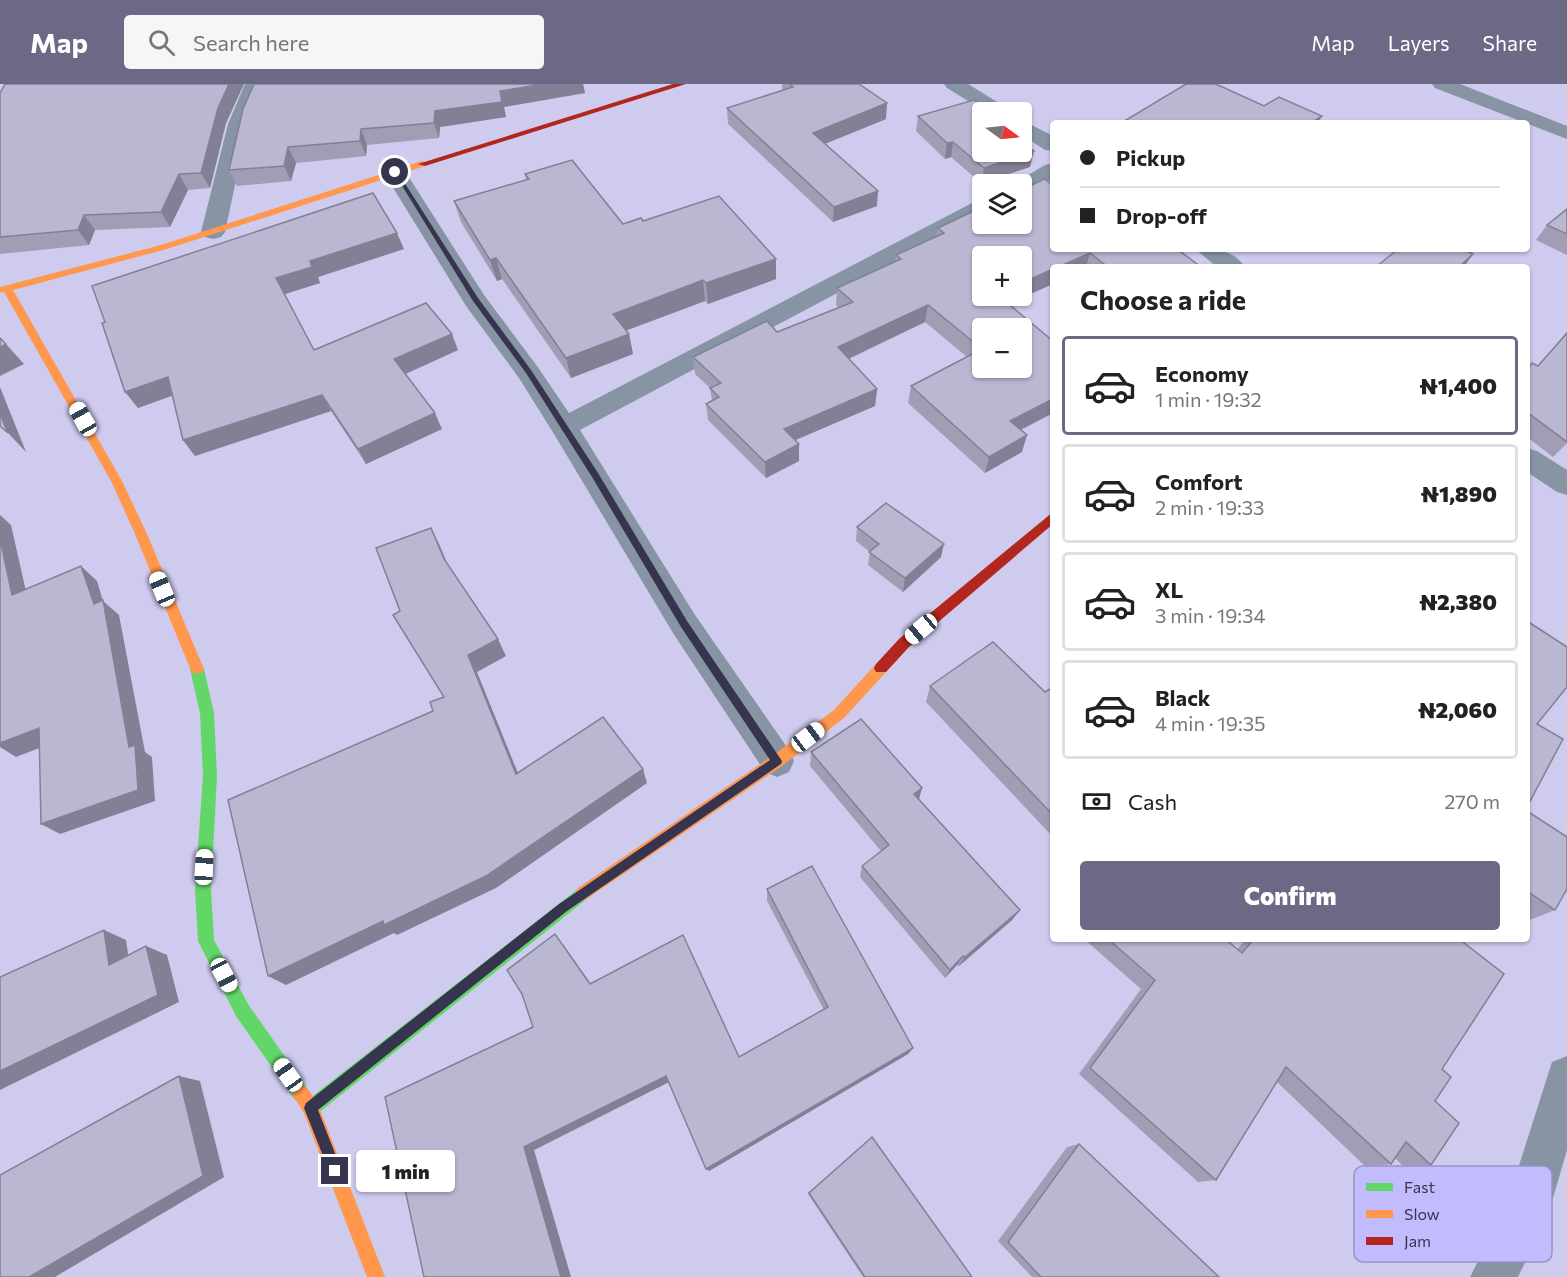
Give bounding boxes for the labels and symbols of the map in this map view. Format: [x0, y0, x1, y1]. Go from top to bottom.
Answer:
north arrow [972, 102, 1032, 162]
route start [381, 158, 408, 185]
car [66, 399, 100, 439]
car [147, 569, 177, 609]
car [901, 611, 941, 647]
car [788, 719, 828, 755]
car [194, 849, 214, 885]
car [208, 955, 240, 995]
car [270, 1055, 306, 1095]
callout: 1 min [356, 1150, 455, 1192]
route end [321, 1157, 348, 1184]
legend [1354, 1166, 1552, 1262]
text: Fast [1404, 1177, 1435, 1196]
text: Slow [1404, 1204, 1440, 1223]
text: Jam [1404, 1231, 1431, 1250]

